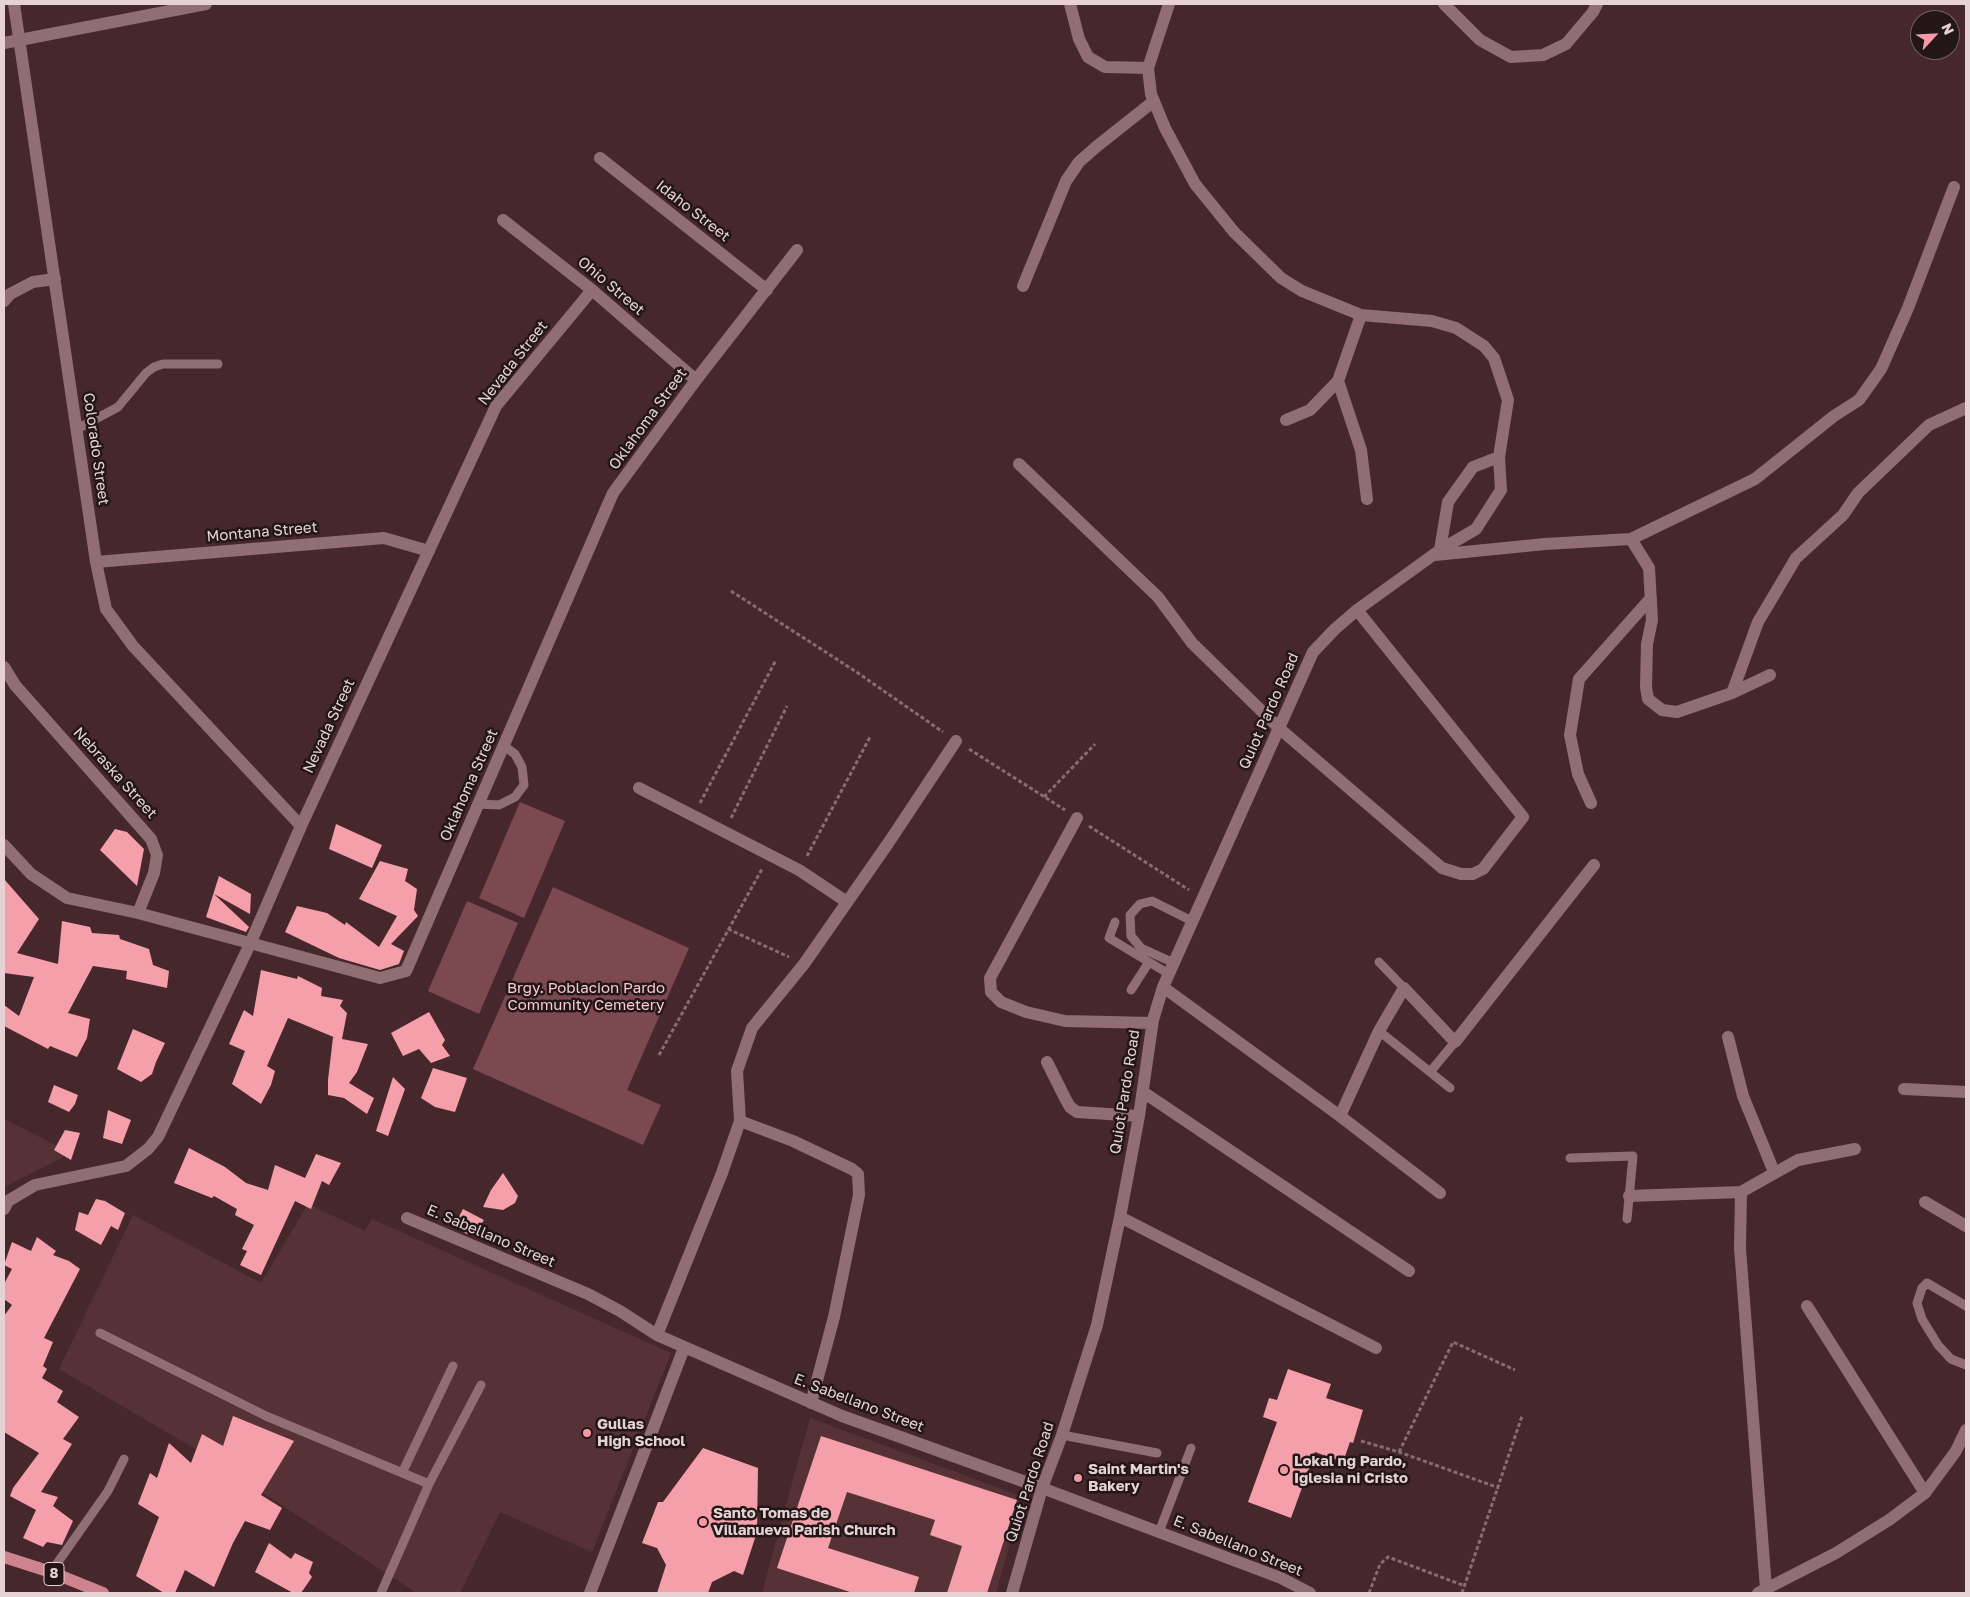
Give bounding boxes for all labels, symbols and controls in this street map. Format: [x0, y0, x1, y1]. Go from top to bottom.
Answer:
north arrow [1910, 10, 1960, 60]
text: N [1938, 20, 1958, 37]
street label: Idaho Street [652, 177, 734, 245]
street label: Ohio Street [574, 253, 648, 319]
street label: Nevada Street [474, 317, 552, 409]
street label: Oklahoma Street [605, 365, 691, 473]
street label: Colorado Street [79, 392, 113, 506]
street label: Montana Street [206, 518, 318, 546]
street label: Quiot Pardo Road [1235, 650, 1303, 772]
street label: Nevada Street [299, 676, 359, 776]
street label: Nebraska Street [69, 724, 161, 822]
street label: Oklahoma Street [436, 726, 502, 844]
park label: Brgy. Poblacion Pardo Community Cemetery [507, 979, 665, 1014]
street label: Quiot Pardo Road [1106, 1029, 1144, 1155]
street label: E. Sabellano Street [424, 1201, 558, 1271]
street label: E. Sabellano Street [791, 1370, 927, 1436]
place label: Gullas High School [597, 1415, 685, 1450]
street label: Quiot Pardo Road [1002, 1420, 1058, 1544]
marker: Gullas High School [581, 1427, 593, 1439]
place label: Lokal ng Pardo, Iglesia ni Cristo [1294, 1452, 1408, 1487]
place label: Saint Martin's Bakery [1088, 1460, 1189, 1495]
marker: Lokal ng Pardo, Iglesia ni Cristo [1278, 1464, 1290, 1476]
marker: Saint Martin's Bakery [1072, 1472, 1084, 1484]
place label: Santo Tomas de Villanueva Parish Church [713, 1504, 896, 1539]
street label: E. Sabellano Street [1171, 1512, 1305, 1580]
marker: Santo Tomas de Villanueva Parish Church [697, 1516, 709, 1528]
road number: 8 [44, 1562, 64, 1586]

